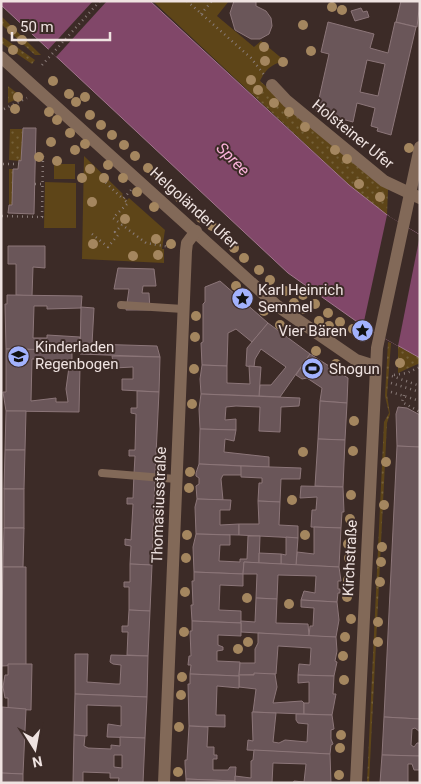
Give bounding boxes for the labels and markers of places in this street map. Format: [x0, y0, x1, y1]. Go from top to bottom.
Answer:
place label: Karl Heinrich Semmel [258, 281, 343, 316]
place icon: Karl Heinrich Semmel [230, 287, 254, 311]
place icon: Vier Bären [351, 319, 375, 343]
place label: Vier Bären [278, 322, 347, 340]
place label: Kinderladen Regenbogen [35, 338, 119, 373]
school or university icon: Kinderladen Regenbogen [7, 344, 31, 368]
sports icon: Shogun [301, 357, 325, 381]
place label: Shogun [329, 360, 380, 378]

